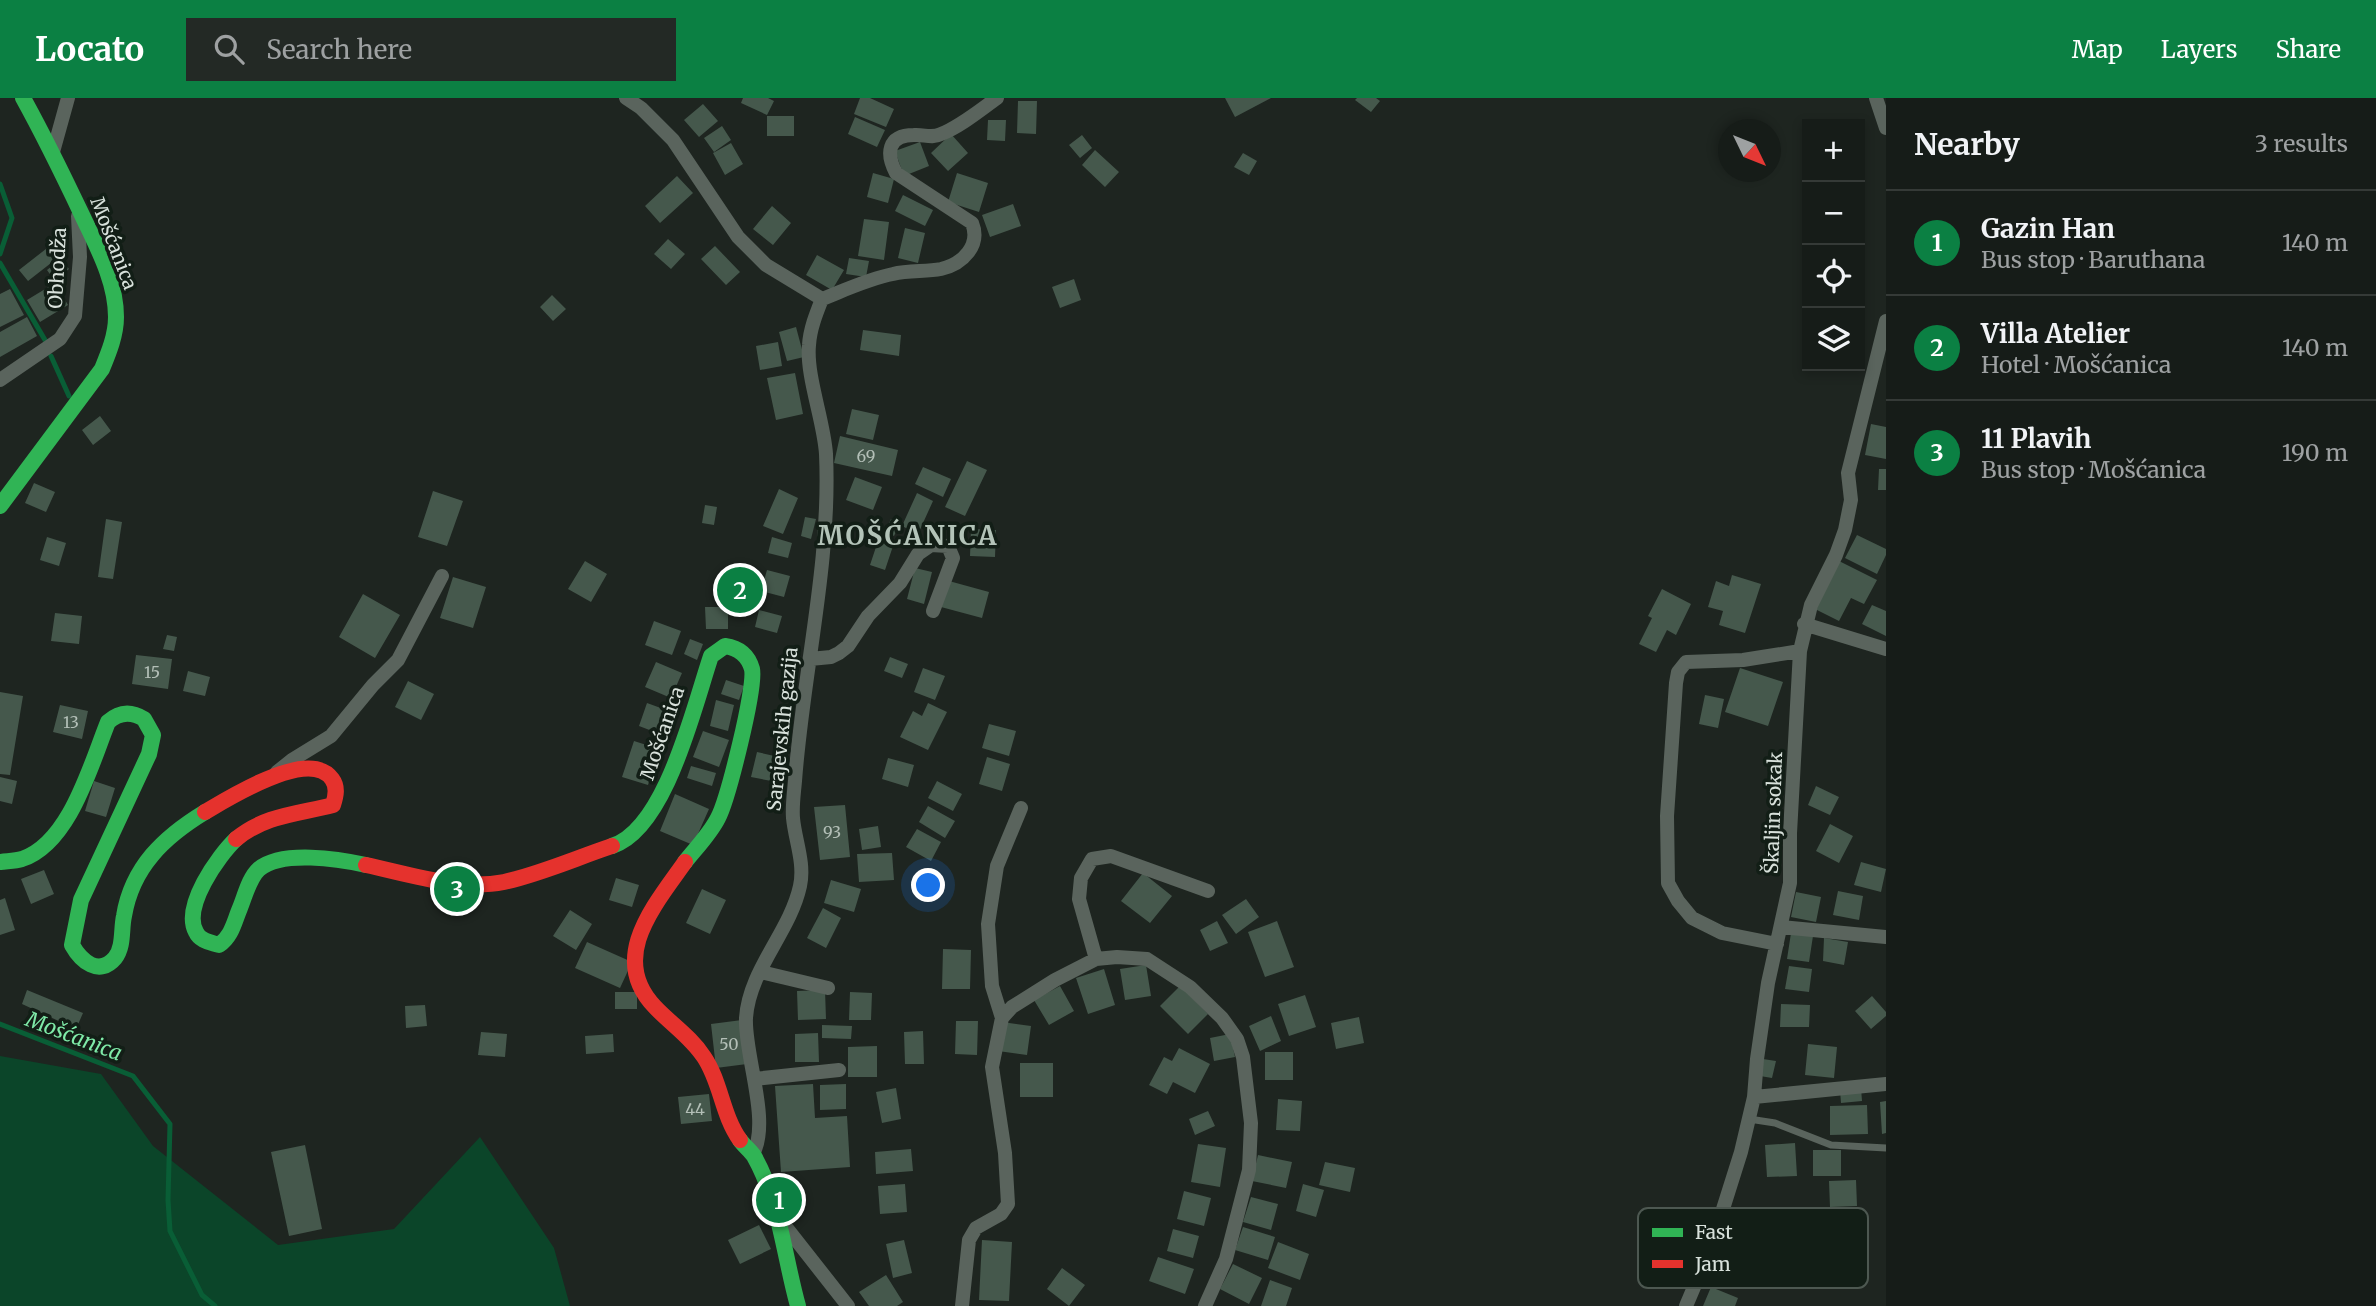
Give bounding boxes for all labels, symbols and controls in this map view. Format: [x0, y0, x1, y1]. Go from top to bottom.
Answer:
search box [186, 18, 676, 81]
text: Locato [35, 29, 144, 70]
icon: search [210, 30, 248, 68]
text: Search here [266, 33, 412, 66]
text: Map [2072, 34, 2123, 65]
text: Layers [2161, 34, 2237, 65]
text: Share [2275, 34, 2341, 65]
north arrow [1718, 119, 1781, 182]
map controls [1802, 119, 1865, 371]
button: + [1802, 119, 1865, 182]
text: Nearby [1914, 125, 2020, 163]
text: 3 results [2255, 129, 2348, 158]
button: − [1802, 182, 1865, 245]
street label: Mošćanica [85, 193, 143, 293]
text: Gazin Han [1981, 212, 2115, 245]
street label: Obhodža [43, 227, 71, 309]
text: 1 [1932, 228, 1942, 257]
text: 140 m [2282, 228, 2348, 257]
button: locate [1802, 245, 1865, 308]
text: Bus stop · Baruthana [1981, 245, 2205, 274]
button: layers [1802, 308, 1865, 371]
text: Villa Atelier [1981, 317, 2130, 350]
text: 2 [1930, 333, 1944, 362]
text: 140 m [2282, 333, 2348, 362]
text: Hotel · Mošćanica [1981, 350, 2171, 379]
text: 11 Plavih [1981, 422, 2091, 455]
text: 3 [1930, 438, 1944, 467]
text: 190 m [2282, 438, 2348, 467]
house number: 69 [857, 446, 875, 466]
text: Bus stop · Mošćanica [1981, 455, 2206, 484]
district label: MOŠĆANICA [818, 518, 998, 552]
pin: 2 [717, 564, 763, 616]
street label: Sarajevskih gazija [761, 646, 803, 812]
house number: 15 [144, 662, 160, 682]
street label: Mošćanica [635, 683, 689, 783]
house number: 13 [63, 712, 79, 732]
street label: Škaljin sokak [1758, 751, 1787, 874]
house number: 93 [823, 822, 841, 842]
pin: 3 [434, 863, 480, 915]
your location [911, 868, 945, 902]
water label: Mošćanica [21, 1005, 126, 1067]
house number: 50 [719, 1034, 739, 1054]
house number: 44 [685, 1099, 705, 1119]
pin: 1 [756, 1174, 802, 1226]
legend [1638, 1208, 1868, 1288]
text: Fast [1695, 1220, 1733, 1244]
text: Jam [1694, 1252, 1731, 1276]

